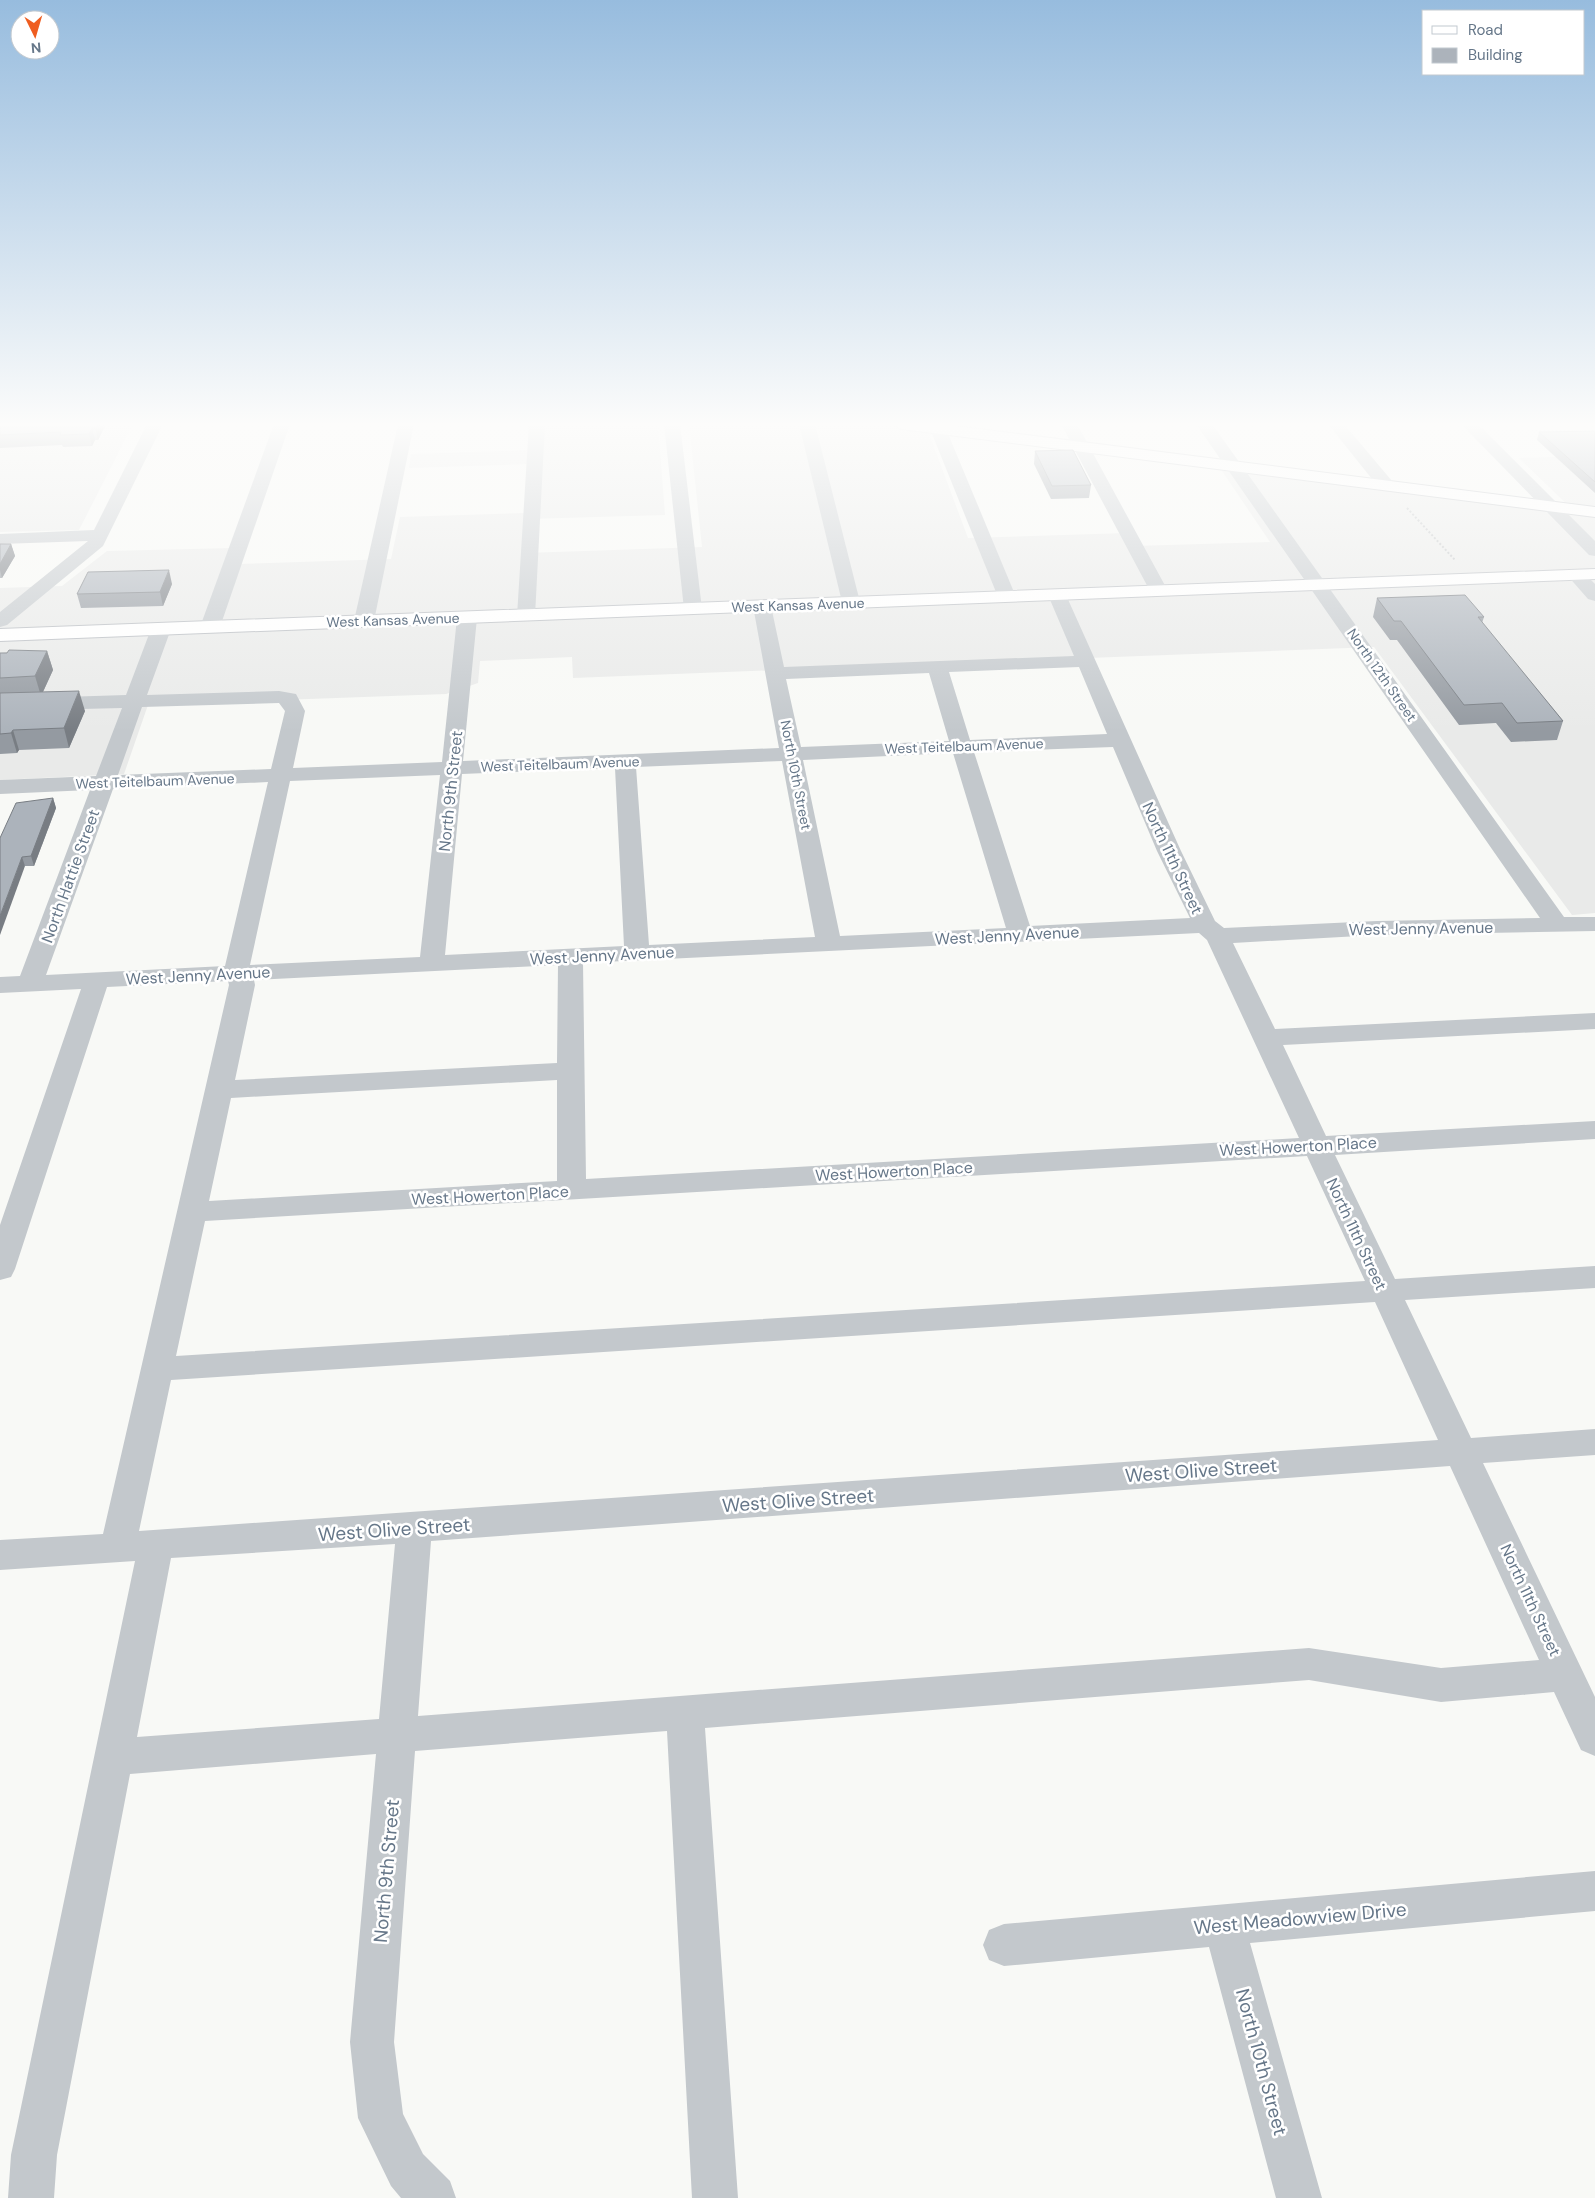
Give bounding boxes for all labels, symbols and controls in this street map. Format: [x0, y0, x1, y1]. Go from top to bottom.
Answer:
north arrow [10, 10, 60, 60]
legend [1422, 10, 1585, 75]
text: Road [1468, 20, 1503, 40]
text: N [30, 39, 42, 57]
text: Building [1468, 45, 1523, 65]
street label: West Kansas Avenue [731, 594, 865, 616]
street label: West Kansas Avenue [326, 609, 460, 631]
street label: North 12th Street [1343, 625, 1421, 725]
street label: North 10th Street [777, 719, 815, 831]
street label: North 9th Street [434, 730, 467, 852]
street label: West Teitelbaum Avenue [884, 734, 1044, 758]
street label: West Teitelbaum Avenue [480, 752, 640, 776]
street label: West Teitelbaum Avenue [75, 769, 235, 793]
street label: North 11th Street [1137, 799, 1208, 918]
street label: North Hattie Street [37, 807, 104, 946]
street label: West Jenny Avenue [1348, 917, 1494, 940]
street label: West Jenny Avenue [934, 921, 1080, 950]
street label: West Jenny Avenue [529, 941, 675, 970]
street label: West Jenny Avenue [125, 961, 271, 990]
street label: West Howerton Place [1219, 1132, 1377, 1161]
street label: West Howerton Place [815, 1157, 973, 1186]
street label: North 11th Street [1321, 1175, 1392, 1294]
street label: West Howerton Place [411, 1181, 569, 1210]
street label: West Olive Street [1124, 1453, 1278, 1488]
street label: West Olive Street [721, 1483, 875, 1518]
street label: West Olive Street [317, 1512, 471, 1547]
street label: North 11th Street [1495, 1541, 1566, 1660]
street label: North 9th Street [368, 1798, 405, 1944]
street label: West Meadowview Drive [1192, 1897, 1408, 1940]
street label: North 10th Street [1230, 1986, 1293, 2138]

